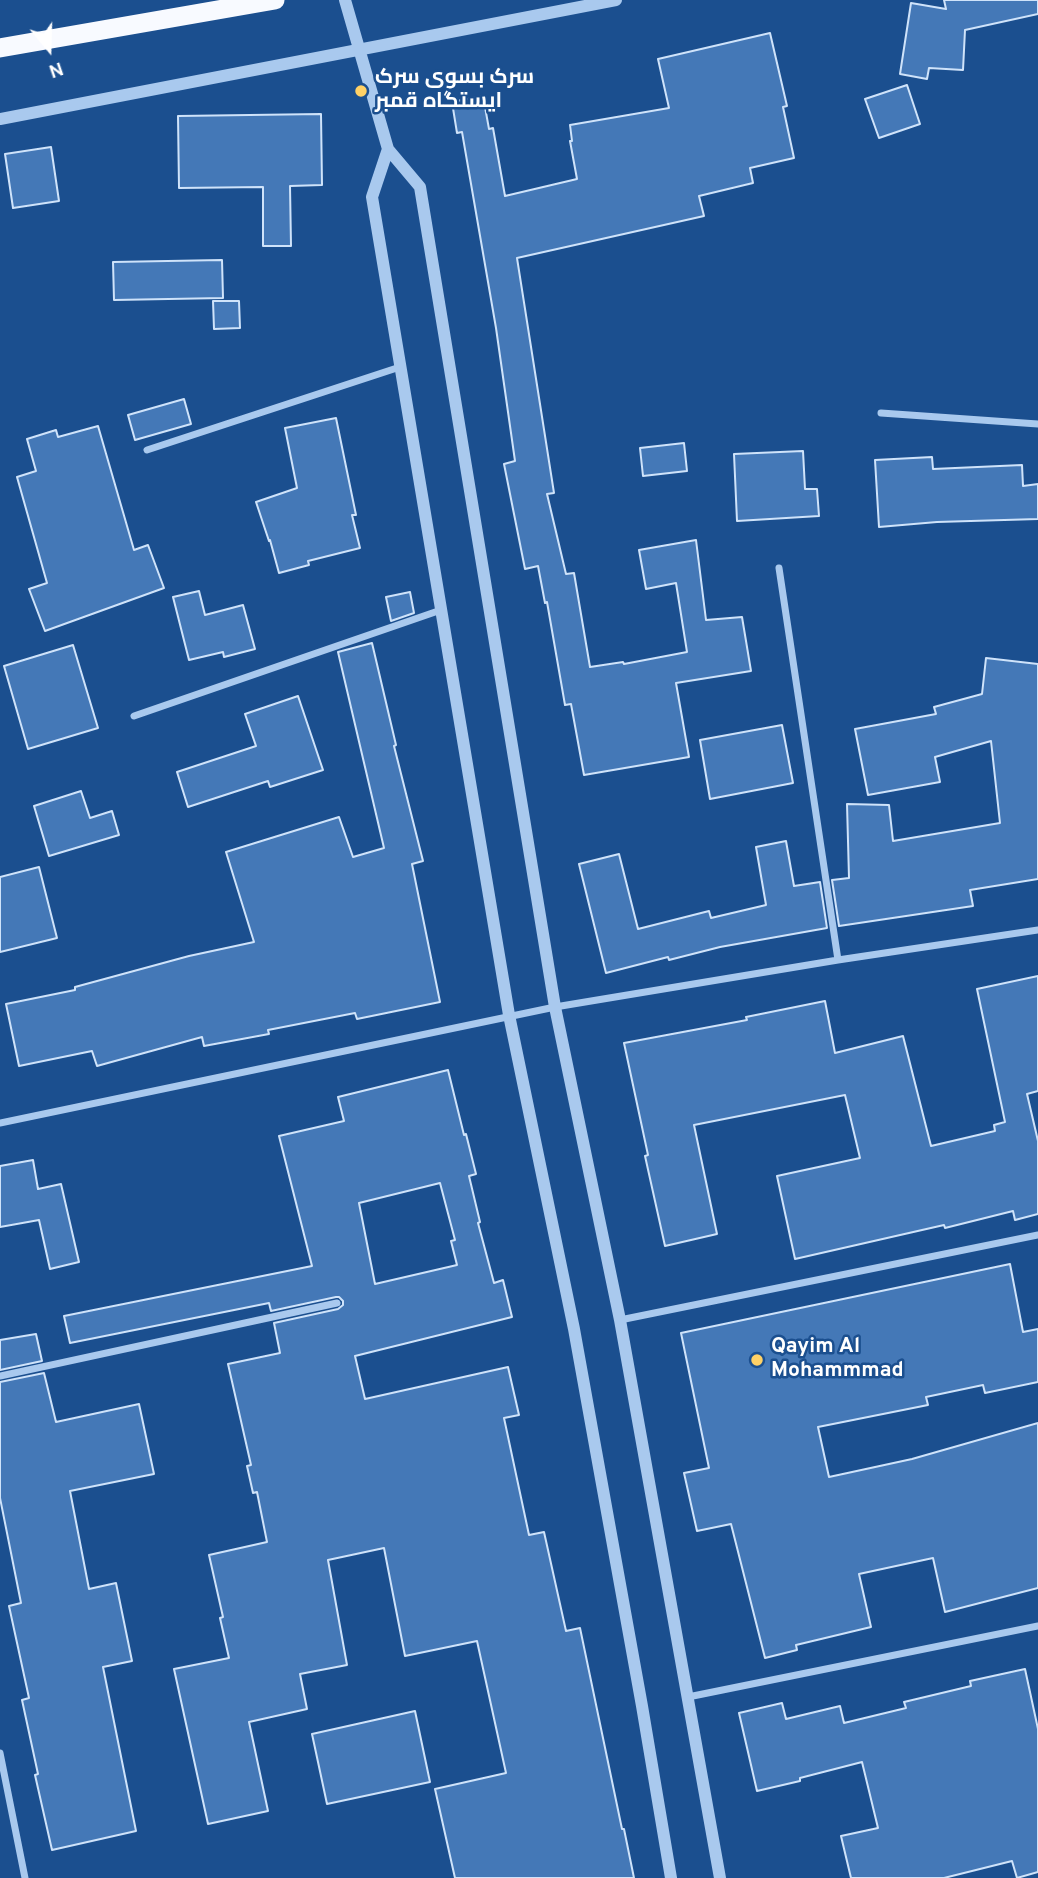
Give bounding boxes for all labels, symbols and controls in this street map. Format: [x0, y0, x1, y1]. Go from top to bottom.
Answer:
north arrow [14, 14, 84, 84]
text: N [45, 55, 66, 82]
place label: سرک بسوی سرک ایستگاه قمبر [375, 66, 534, 116]
marker: سرک بسوی سرک ایستگاه قمبر [353, 83, 369, 99]
place label: Qayim Al Mohammmad [771, 1335, 904, 1385]
marker: Qayim Al Mohammmad [749, 1352, 765, 1368]

